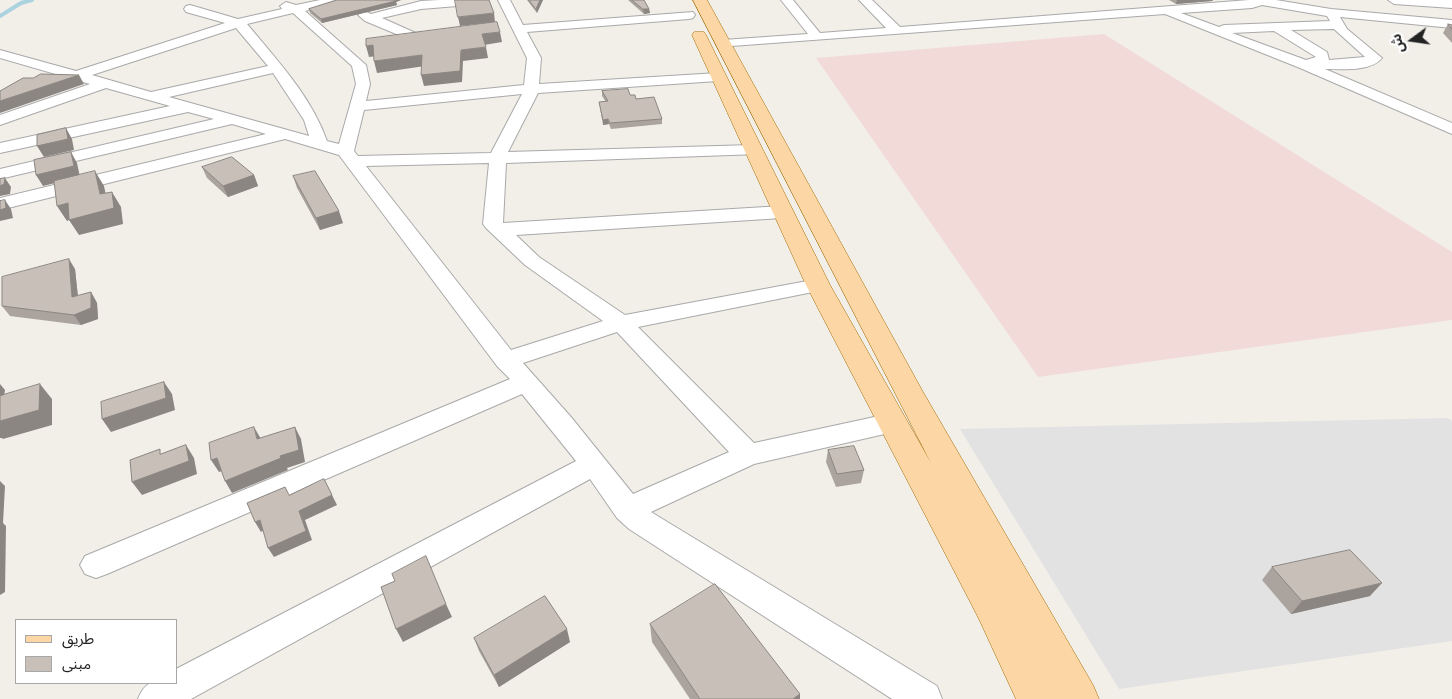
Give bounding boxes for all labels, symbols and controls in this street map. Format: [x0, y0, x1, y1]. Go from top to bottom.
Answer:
north arrow [1387, 15, 1437, 65]
text: ش [1387, 32, 1408, 55]
legend [15, 619, 178, 684]
text: طريق [62, 630, 94, 648]
text: مبنى [62, 655, 91, 673]

